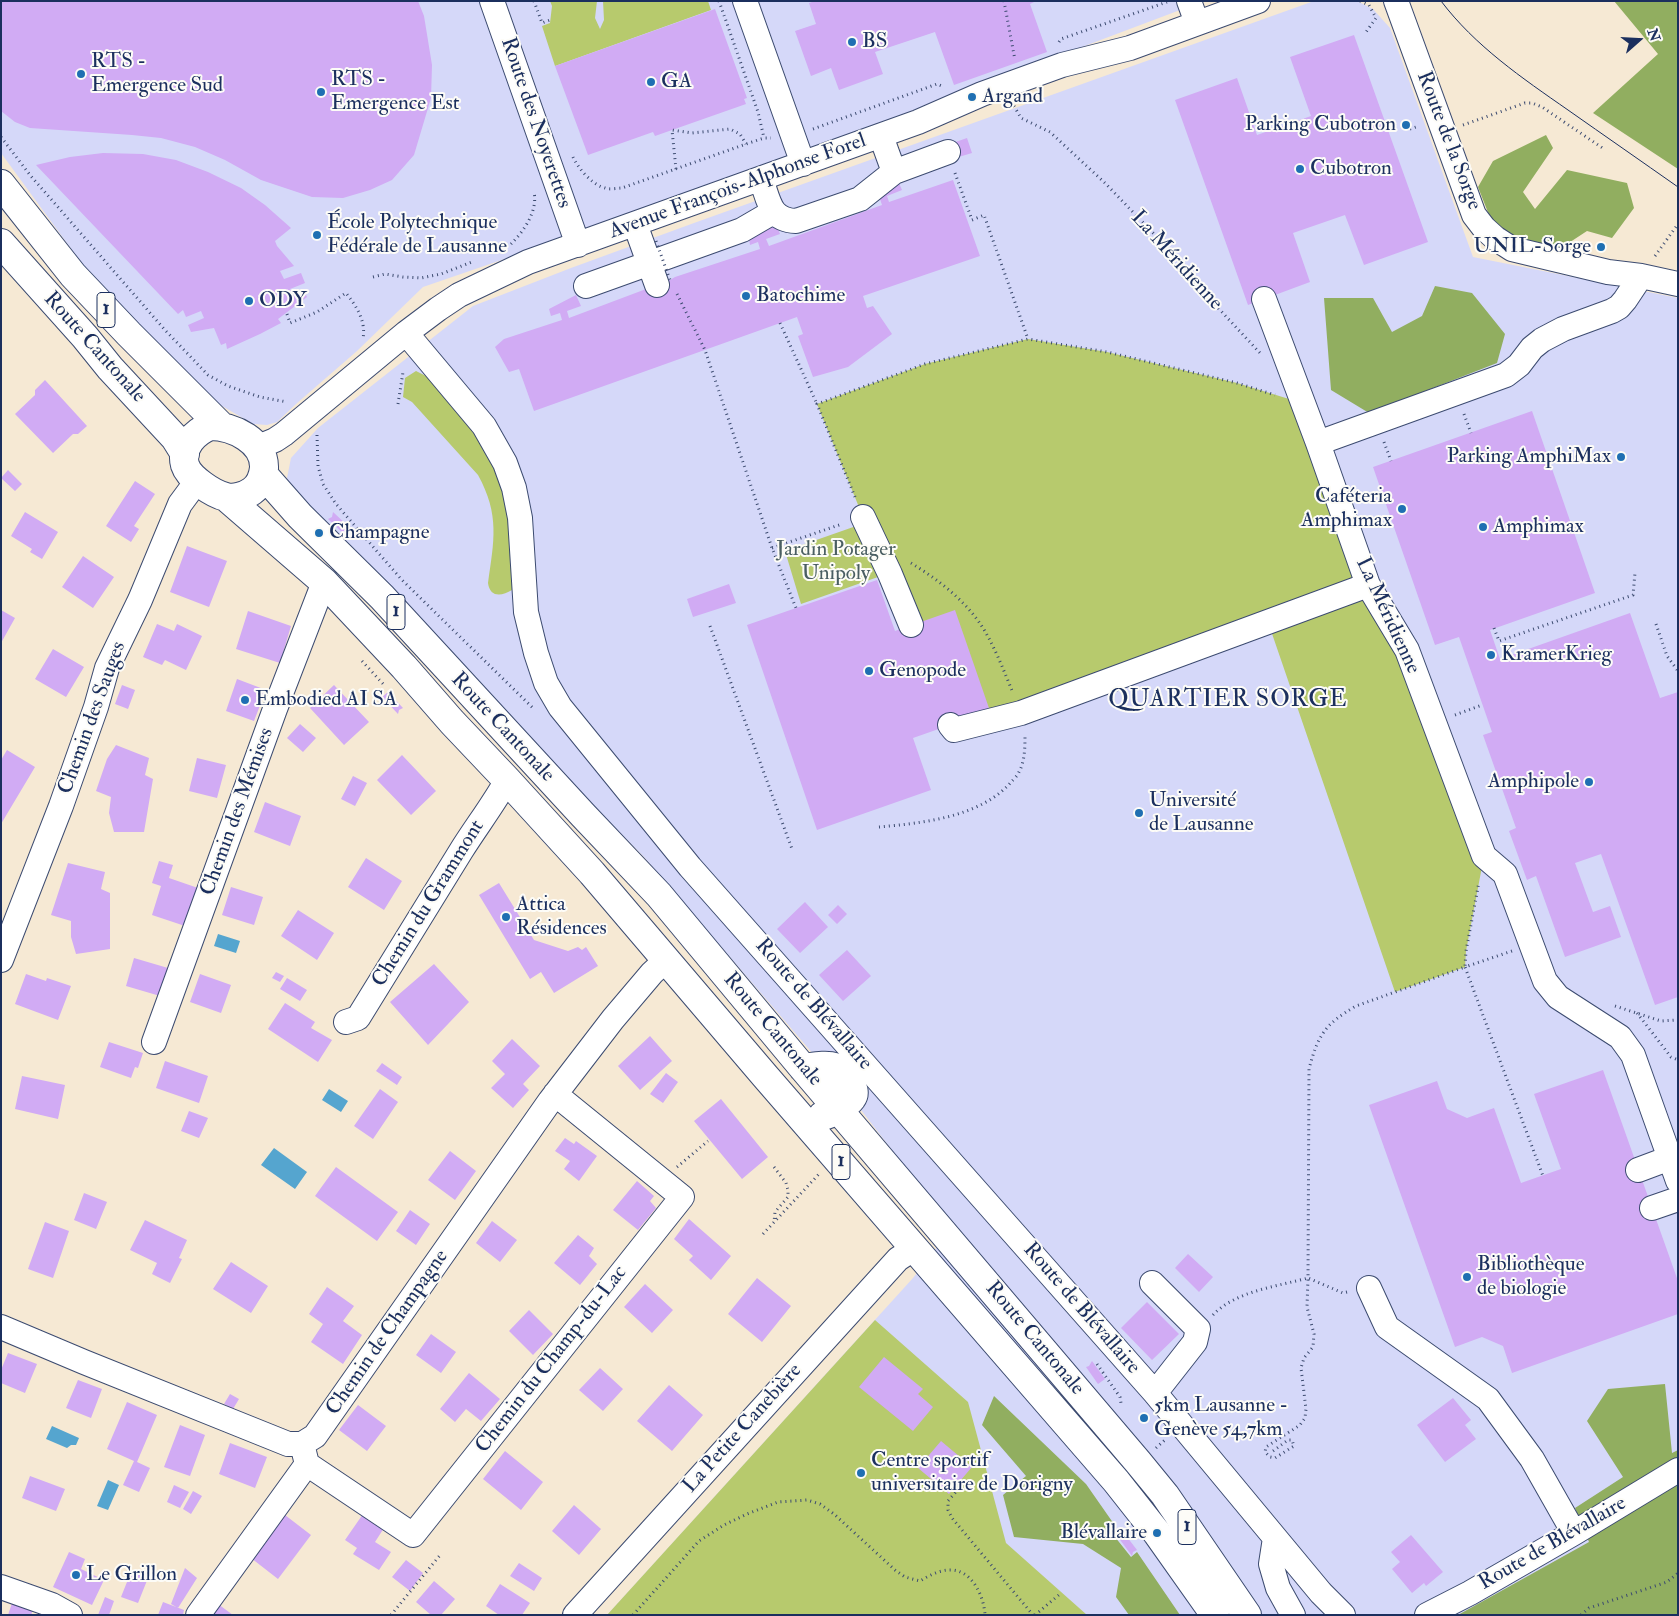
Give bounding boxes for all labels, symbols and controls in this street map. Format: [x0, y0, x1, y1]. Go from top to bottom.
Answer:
north arrow [1614, 15, 1664, 65]
text: N [1644, 26, 1664, 44]
place label: BS [862, 29, 887, 55]
street label: Route des Noyerettes [494, 34, 576, 212]
marker: BS [846, 36, 858, 48]
place label: RTS - Emergence Sud [91, 49, 223, 99]
place label: RTS - Emergence Est [331, 67, 460, 117]
marker: RTS - Emergence Sud [75, 68, 87, 80]
street label: Route de la Sorge [1410, 68, 1486, 214]
place label: GA [661, 69, 692, 95]
marker: GA [645, 76, 657, 88]
place label: Argand [982, 84, 1043, 110]
marker: RTS - Emergence Est [315, 86, 327, 98]
marker: Argand [966, 91, 978, 103]
place label: Parking Cubotron [1245, 112, 1396, 138]
marker: Parking Cubotron [1400, 119, 1412, 131]
street label: Avenue François-Alphonse Forel [606, 129, 870, 245]
place label: Cubotron [1310, 156, 1392, 182]
marker: Cubotron [1294, 163, 1306, 175]
street label: La Méridienne [1125, 206, 1227, 316]
place label: École Polytechnique Fédérale de Lausanne [327, 210, 507, 260]
marker: École Polytechnique Fédérale de Lausanne [311, 229, 323, 241]
place label: UNIL-Sorge [1473, 234, 1591, 260]
marker: UNIL-Sorge [1595, 241, 1607, 253]
place label: Batochime [756, 283, 845, 309]
street label: Route Cantonale [38, 287, 150, 409]
place label: ODY [259, 288, 307, 314]
marker: Batochime [740, 290, 752, 302]
road number: 1 [97, 292, 115, 328]
marker: ODY [243, 295, 255, 307]
place label: Parking AmphiMax [1447, 444, 1611, 470]
marker: Parking AmphiMax [1615, 451, 1627, 463]
place label: Caféteria Amphimax [1301, 484, 1392, 534]
marker: Caféteria Amphimax [1396, 503, 1408, 515]
place label: Amphimax [1493, 514, 1584, 540]
place label: Champagne [329, 520, 429, 546]
marker: Amphimax [1477, 521, 1489, 533]
marker: Champagne [313, 527, 325, 539]
park label: Jardin Potager Unipoly [776, 537, 896, 587]
street label: La Méridienne [1349, 554, 1425, 678]
road number: 1 [387, 594, 405, 630]
street label: Chemin des Sauges [54, 638, 132, 798]
place label: KramerKrieg [1501, 642, 1612, 668]
marker: KramerKrieg [1485, 649, 1497, 661]
place label: Genopode [879, 658, 966, 684]
marker: Genopode [863, 665, 875, 677]
street label: Route Cantonale [445, 668, 559, 788]
place label: Embodied AI SA [255, 687, 397, 713]
district label: QUARTIER SORGE [1107, 687, 1349, 715]
marker: Embodied AI SA [239, 694, 251, 706]
street label: Chemin des Mémises [196, 725, 280, 899]
place label: Amphipole [1488, 769, 1579, 795]
marker: Amphipole [1583, 776, 1595, 788]
place label: Université de Lausanne [1149, 788, 1254, 838]
marker: Université de Lausanne [1133, 807, 1145, 819]
street label: Chemin du Grammont [367, 816, 491, 992]
place label: Attica Résidences [516, 892, 607, 942]
marker: Attica Résidences [500, 911, 512, 923]
street label: Route de Blévallaire [749, 934, 877, 1076]
street label: Route Cantonale [717, 968, 827, 1092]
road number: 1 [832, 1144, 850, 1180]
street label: Route de Blévallaire [1017, 1238, 1145, 1380]
street label: Chemin de Champagne [321, 1245, 455, 1421]
place label: Bibliothèque de biologie [1477, 1252, 1585, 1302]
street label: Chemin du Champ-du-Lac [471, 1261, 633, 1459]
marker: Bibliothèque de biologie [1461, 1271, 1473, 1283]
street label: Route Cantonale [979, 1277, 1089, 1401]
street label: La Petite Canebière [678, 1359, 808, 1499]
place label: 5km Lausanne - Genève 54,7km [1154, 1393, 1288, 1443]
marker: 5km Lausanne - Genève 54,7km [1138, 1412, 1150, 1424]
place label: Centre sportif universitaire de Dorigny [871, 1448, 1073, 1498]
marker: Centre sportif universitaire de Dorigny [855, 1467, 867, 1479]
street label: Route de Blévallaire [1475, 1492, 1631, 1596]
road number: 1 [1178, 1510, 1196, 1544]
place label: Blévallaire [1060, 1520, 1147, 1546]
marker: Blévallaire [1151, 1527, 1163, 1539]
place label: Le Grillon [86, 1562, 177, 1588]
marker: Le Grillon [70, 1569, 82, 1581]

